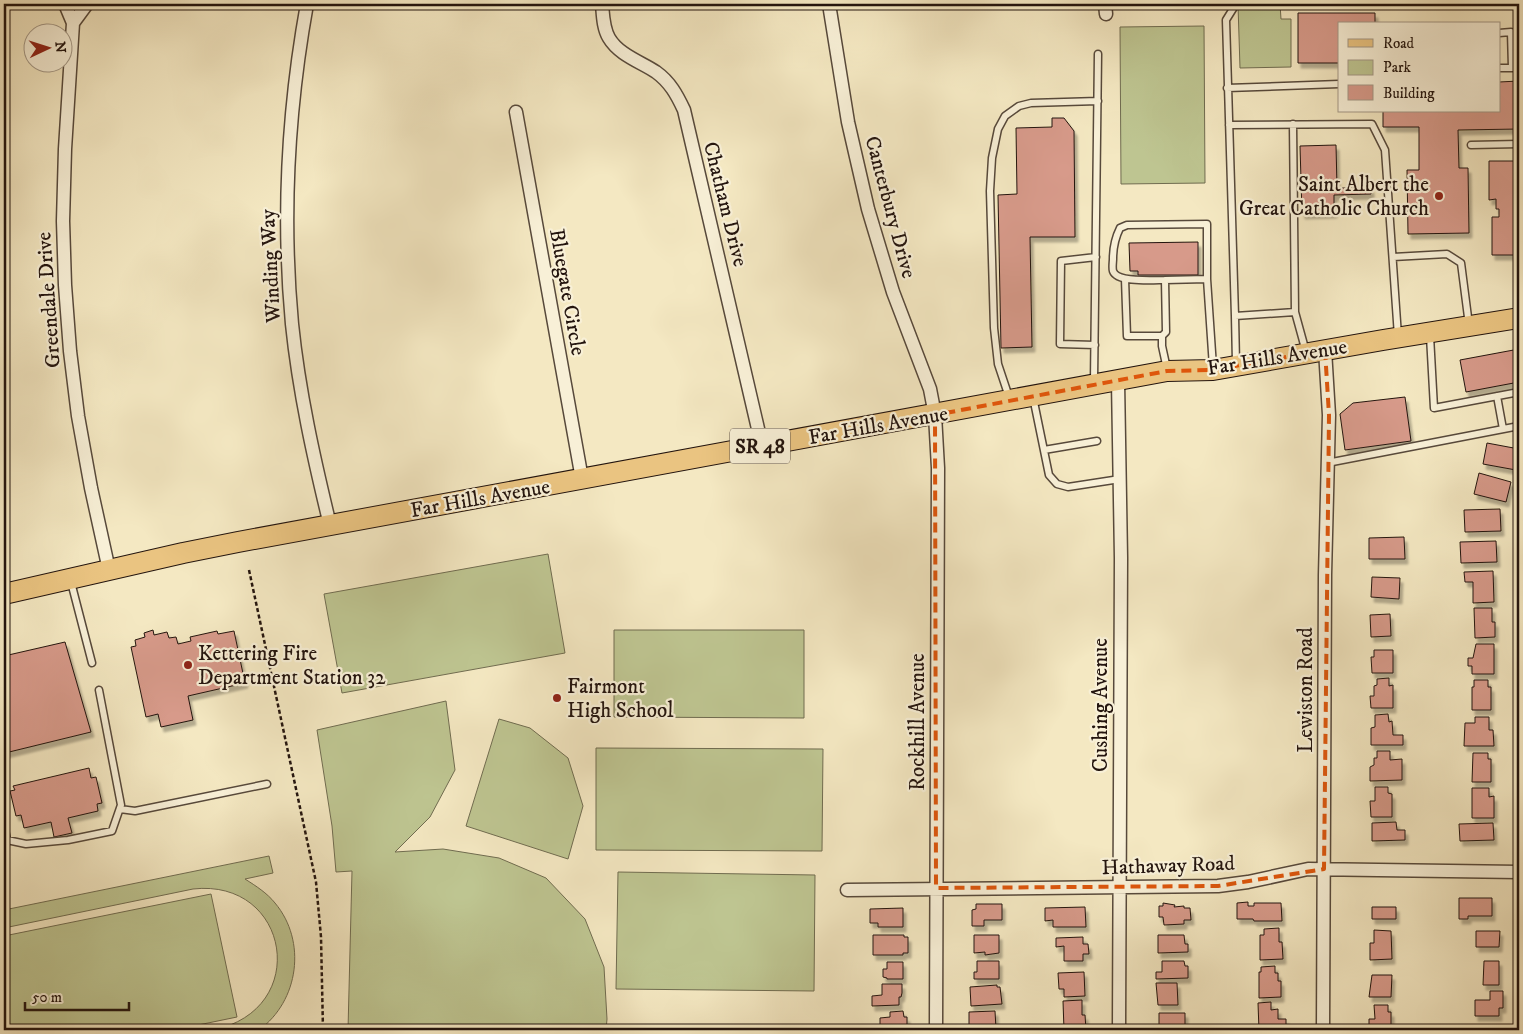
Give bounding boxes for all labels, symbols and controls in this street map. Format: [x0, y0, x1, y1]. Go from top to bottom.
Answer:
north arrow [22, 22, 72, 72]
legend [1338, 22, 1500, 112]
text: Road [1383, 34, 1415, 53]
text: N [51, 41, 69, 54]
text: Park [1383, 58, 1412, 77]
text: Building [1383, 84, 1435, 103]
street label: Canterbury Drive [859, 133, 922, 281]
street label: Chatham Drive [697, 139, 753, 270]
place label: Saint Albert the Great Catholic Church [1239, 172, 1429, 222]
marker: Saint Albert the Great Catholic Church [1433, 190, 1445, 202]
street label: Winding Way [255, 207, 287, 324]
street label: Bluegate Circle [543, 227, 591, 358]
street label: Greendale Drive [31, 231, 67, 369]
street label: Far Hills Avenue [1205, 334, 1349, 382]
street label: Far Hills Avenue [806, 401, 950, 451]
road number: SR 48 [730, 428, 790, 464]
street label: Far Hills Avenue [408, 474, 552, 524]
street label: Lewiston Road [1293, 627, 1319, 753]
street label: Cushing Avenue [1088, 638, 1114, 772]
place label: Kettering Fire Department Station 32 [198, 641, 386, 691]
street label: Rockhill Avenue [905, 653, 931, 791]
marker: Kettering Fire Department Station 32 [182, 659, 194, 671]
place label: Fairmont High School [567, 674, 674, 724]
marker: Fairmont High School [551, 692, 563, 704]
street label: Hathaway Road [1101, 851, 1236, 881]
scale bar [25, 979, 129, 1011]
text: 50 m [32, 988, 62, 1007]

